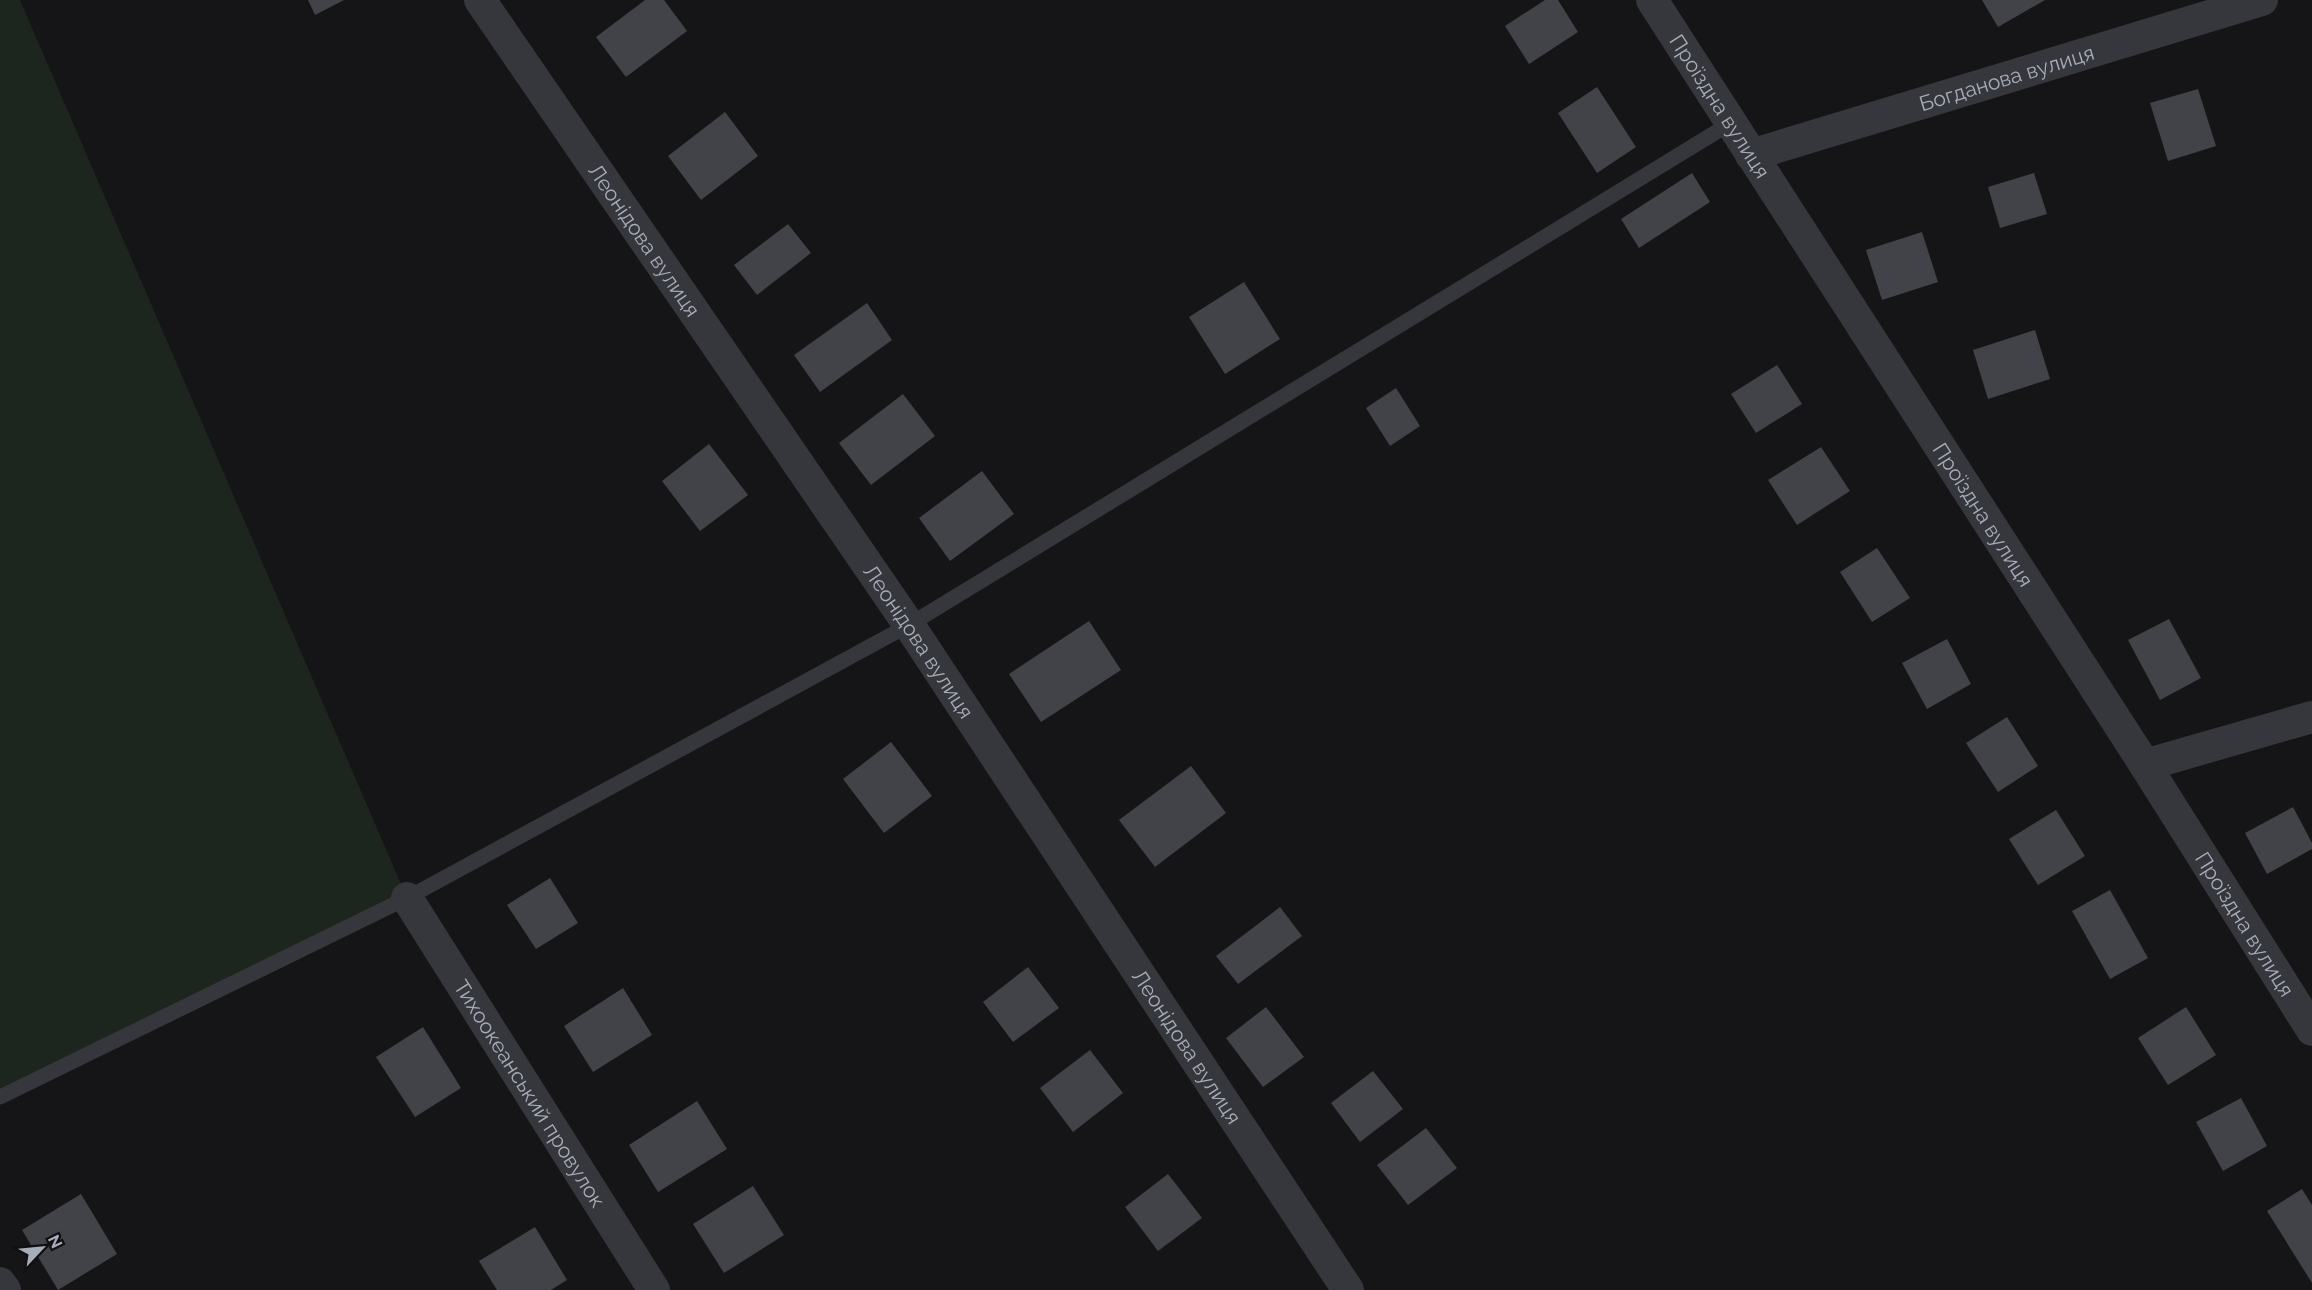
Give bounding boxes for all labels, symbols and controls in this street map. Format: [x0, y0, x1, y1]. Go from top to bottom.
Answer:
street label: Проїздна вулиця [1665, 29, 1776, 182]
street label: Богданова вулиця [1916, 39, 2097, 116]
street label: Леонідова вулиця [583, 159, 706, 321]
street label: Проїздна вулиця [1928, 438, 2039, 591]
street label: Леонідова вулиця [859, 559, 979, 723]
street label: Проїздна вулиця [2190, 847, 2300, 1001]
street label: Леонідова вулиця [1127, 964, 1247, 1128]
street label: Тихоокеанський провулок [449, 975, 611, 1212]
north arrow [12, 1218, 72, 1278]
text: N [44, 1232, 66, 1251]

